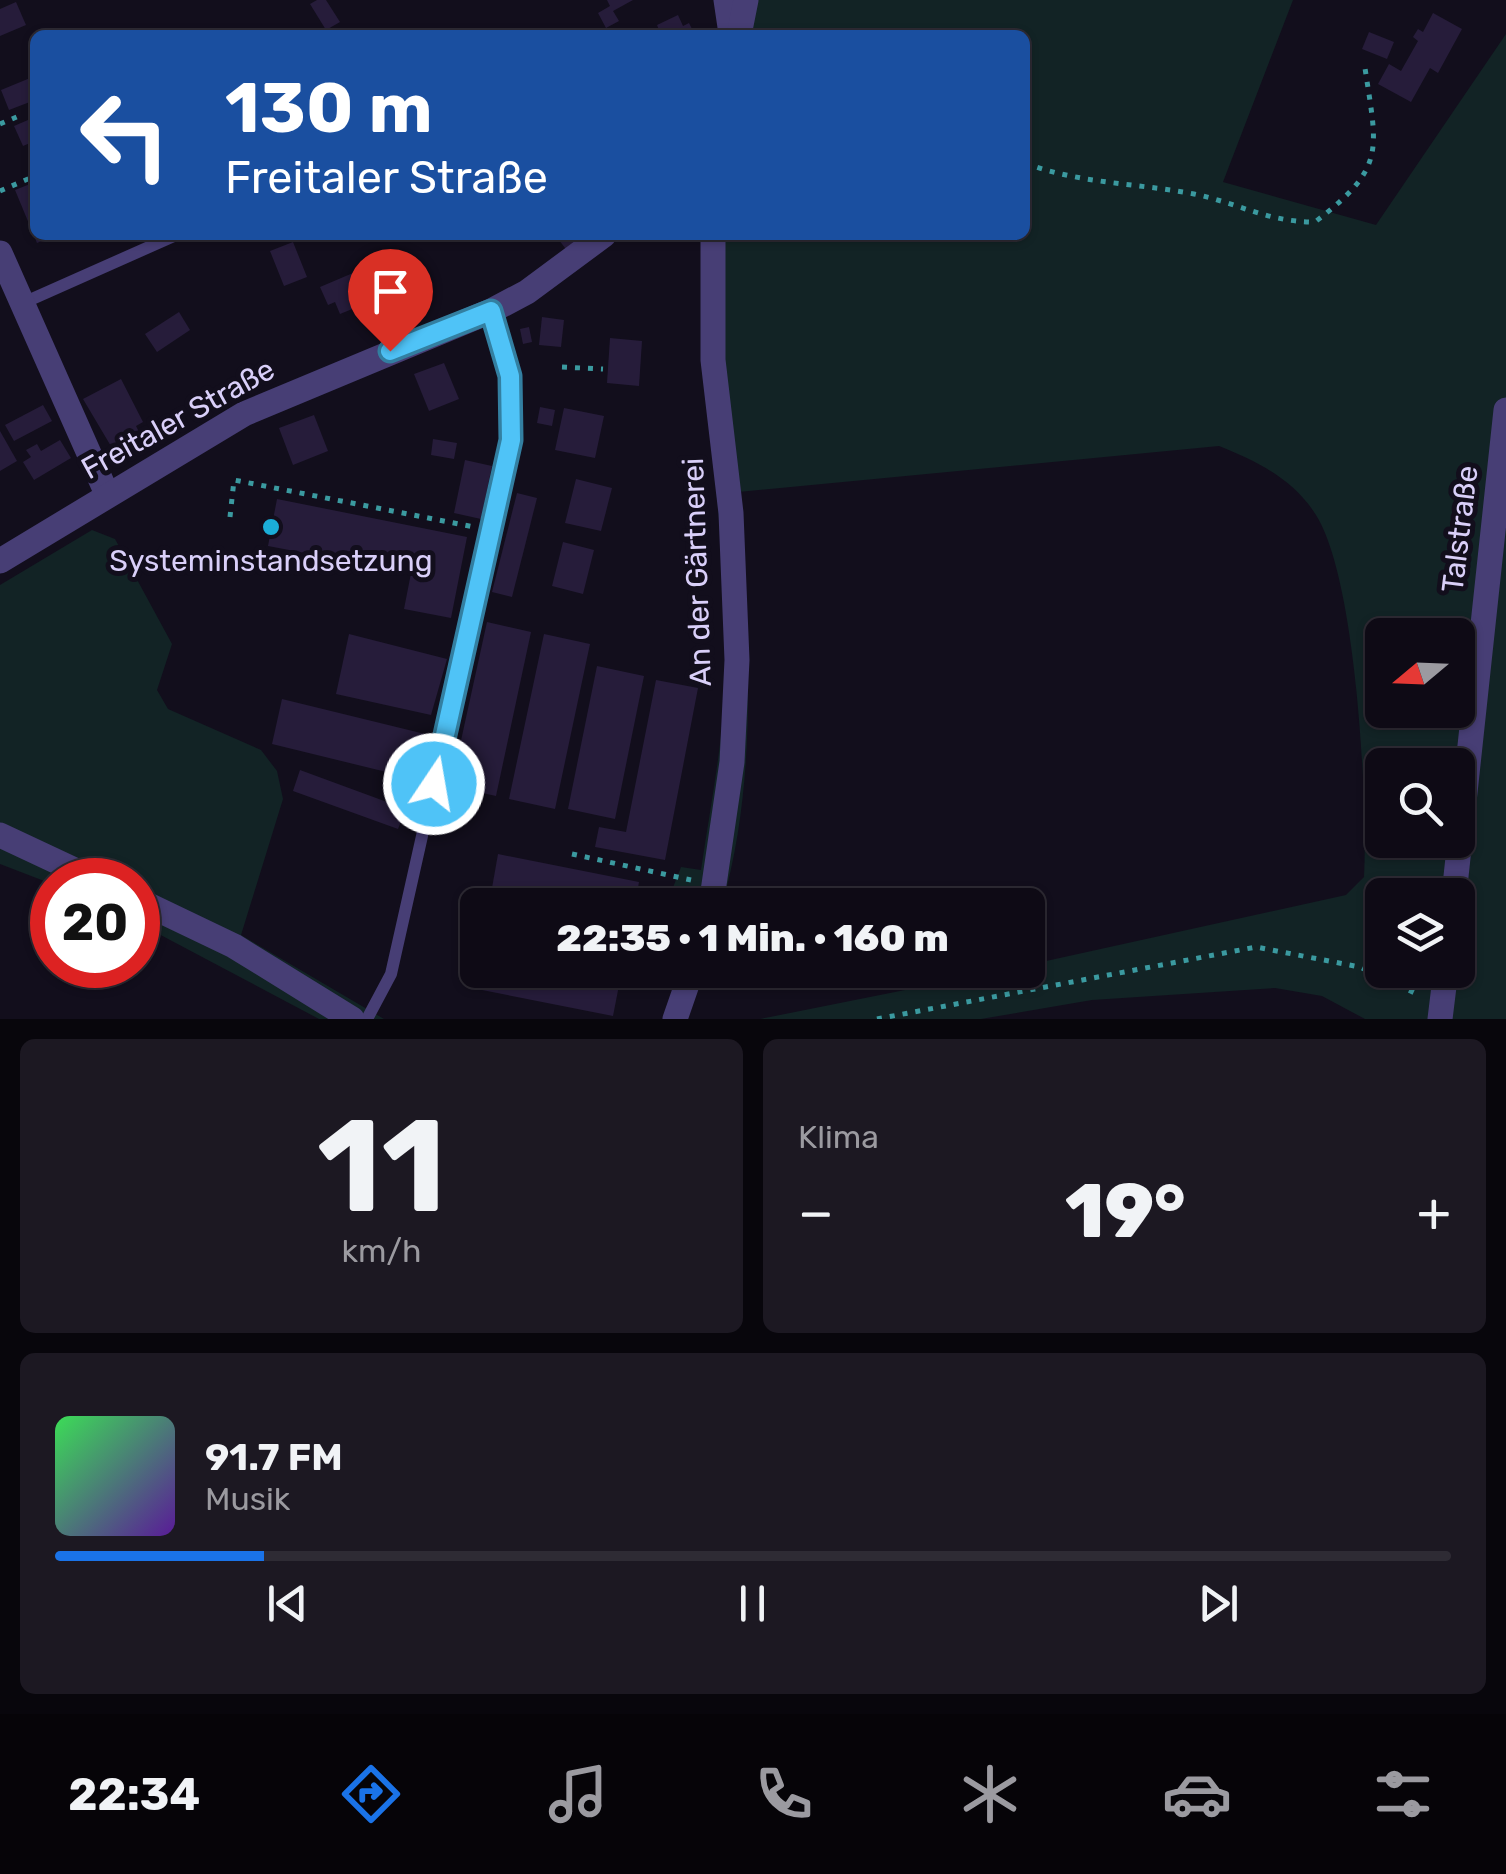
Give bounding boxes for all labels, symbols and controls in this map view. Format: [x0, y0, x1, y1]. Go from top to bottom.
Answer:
text: 130 m [225, 67, 433, 150]
icon: left [60, 70, 190, 200]
text: Freitaler Straße [225, 151, 548, 204]
pin [348, 249, 433, 352]
icon: arrive [363, 264, 418, 319]
street label: Freitaler Straße [75, 351, 281, 487]
street label: An der Gärtnerei [675, 457, 719, 687]
street label: Talstraße [1434, 463, 1486, 595]
marker: Systeminstandsetzung [260, 516, 282, 538]
place label: Systeminstandsetzung [109, 543, 433, 579]
north arrow [1365, 618, 1475, 728]
map controls [1365, 618, 1475, 988]
position arrow [382, 732, 486, 836]
button: search [1365, 748, 1475, 858]
speed limit sign: 20 [30, 858, 160, 988]
button: layers [1365, 878, 1475, 988]
text: 22:35 · 1 Min. · 160 m [556, 915, 949, 961]
text: 11 [317, 1089, 446, 1244]
text: Klima [798, 1118, 879, 1156]
text: 19° [1065, 1167, 1186, 1256]
text: − [798, 1180, 834, 1245]
text: + [1417, 1180, 1451, 1245]
text: km/h [342, 1232, 421, 1270]
text: 91.7 FM [205, 1434, 343, 1480]
text: Musik [205, 1480, 290, 1518]
icon: previous [260, 1576, 315, 1631]
icon: pause [725, 1576, 780, 1631]
icon: next [1191, 1576, 1246, 1631]
icon: directions [336, 1759, 406, 1829]
icon: music [543, 1759, 613, 1829]
icon: phone [749, 1759, 819, 1829]
icon: climate [955, 1759, 1025, 1829]
icon: car [1162, 1759, 1232, 1829]
icon: filters [1368, 1759, 1438, 1829]
text: 22:34 [68, 1768, 200, 1821]

